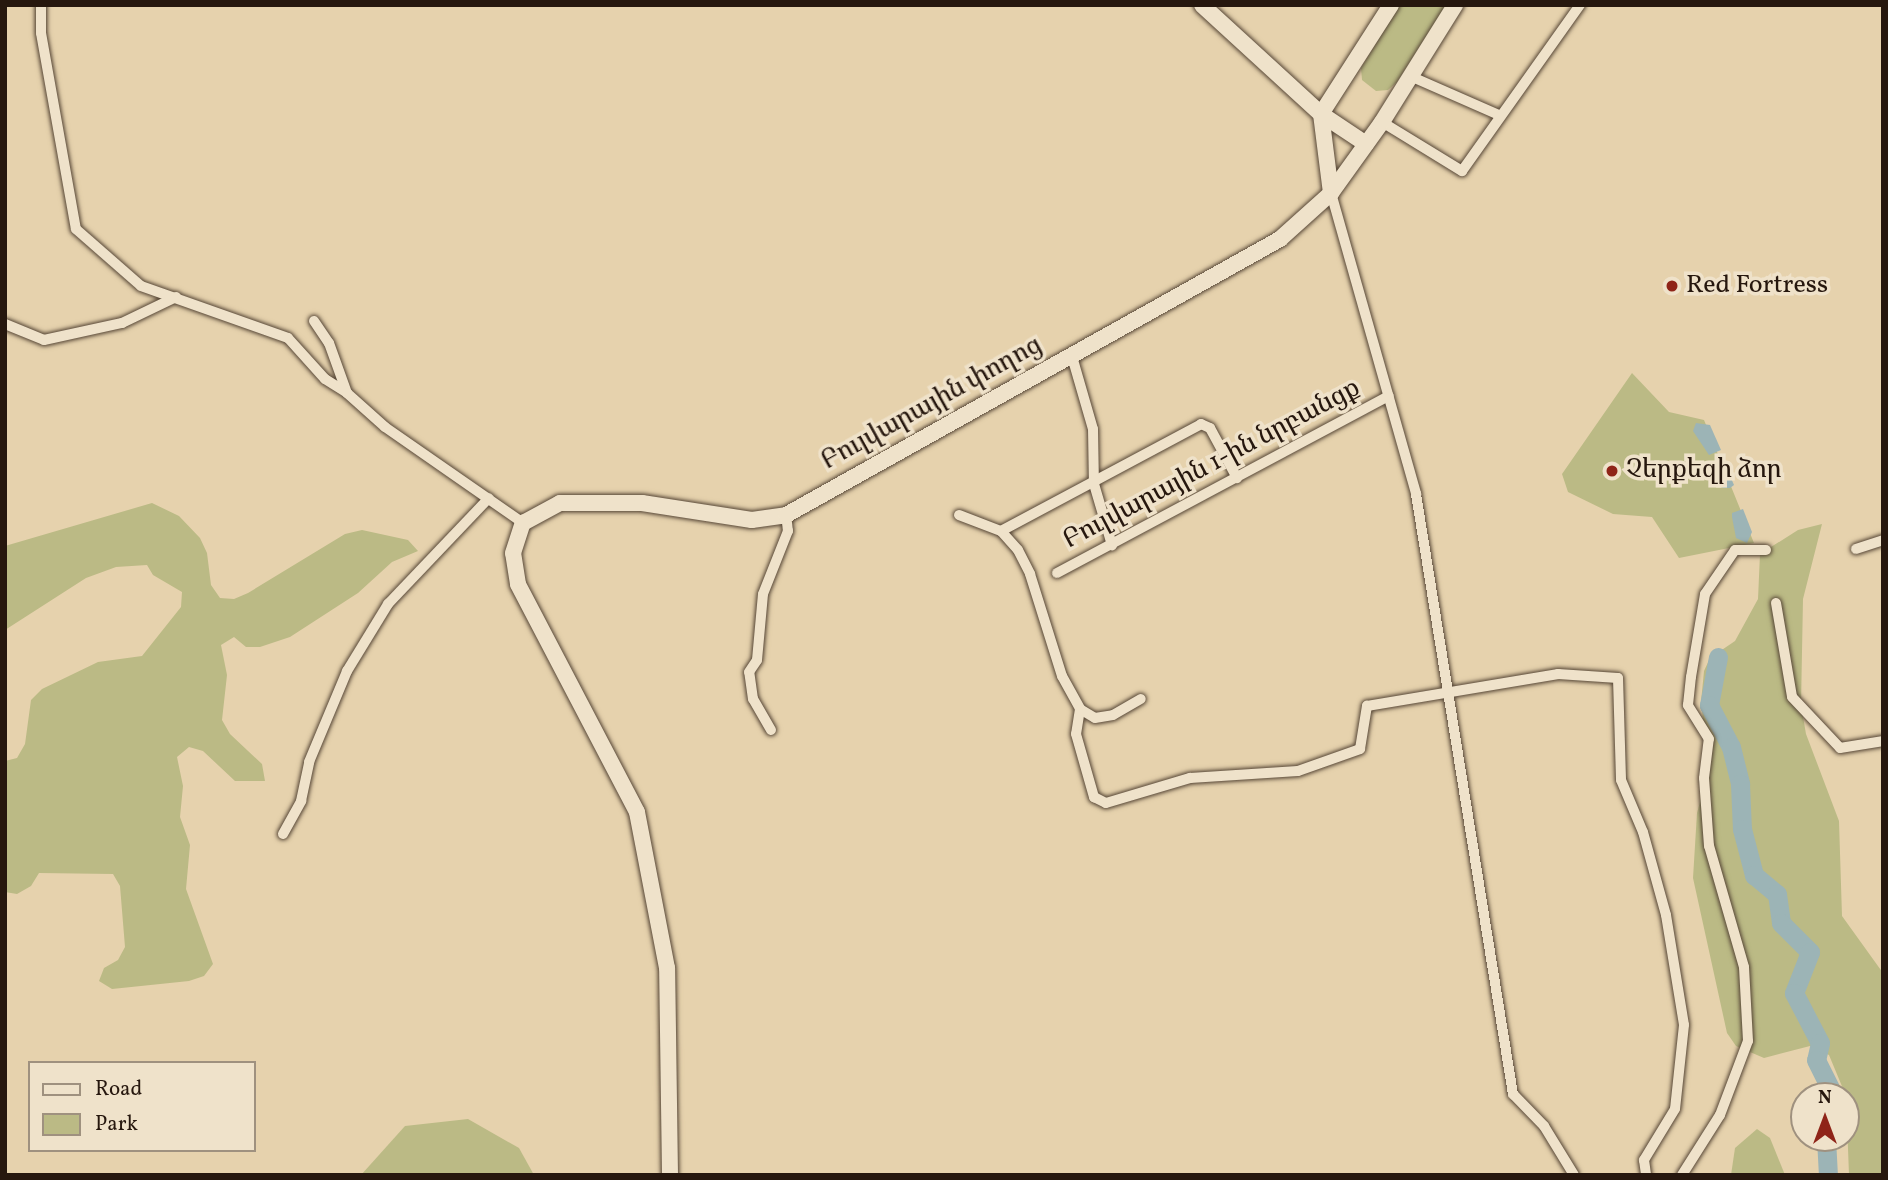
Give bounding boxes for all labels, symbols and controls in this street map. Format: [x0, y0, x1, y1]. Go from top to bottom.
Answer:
place label: Red Fortress [1686, 270, 1828, 302]
marker: Red Fortress [1664, 278, 1680, 294]
street label: Բուլվարային փողոց [816, 330, 1048, 478]
street label: Բուլվարային 1-ին նրբանցք [1058, 373, 1366, 557]
place label: Չերքեզի ձոր [1626, 455, 1781, 487]
marker: Չերքեզի ձոր [1604, 463, 1620, 479]
legend [28, 1061, 256, 1152]
text: Road [95, 1075, 142, 1104]
north arrow [1790, 1082, 1860, 1152]
text: N [1818, 1085, 1832, 1111]
text: Park [95, 1110, 138, 1139]

